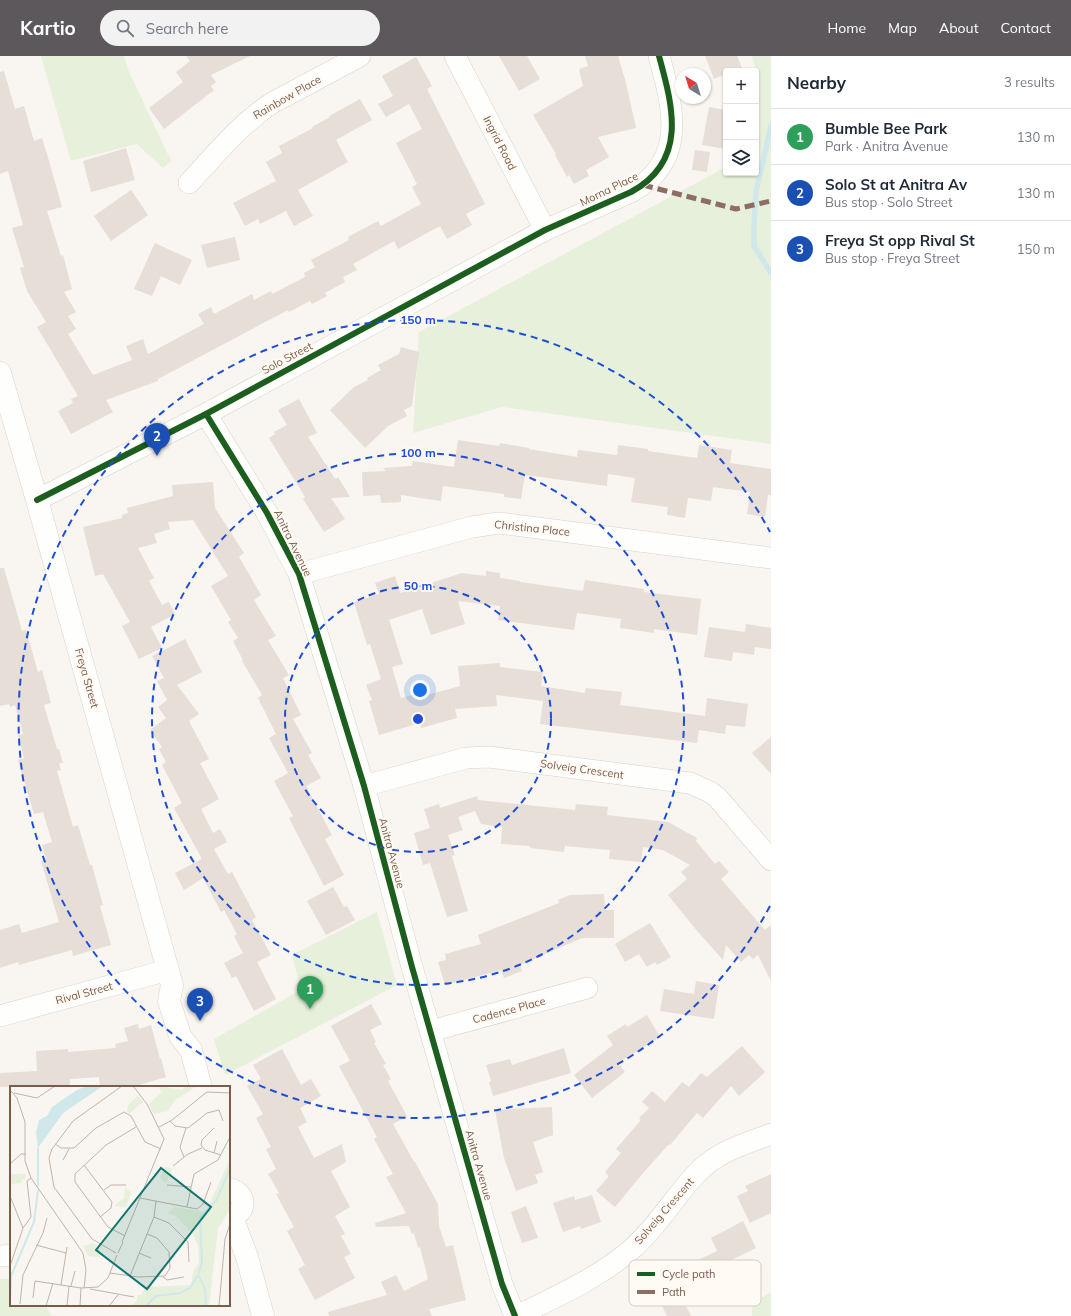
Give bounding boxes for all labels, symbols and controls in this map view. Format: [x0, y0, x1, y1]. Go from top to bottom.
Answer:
search box [100, 10, 380, 46]
text: Kartio [20, 16, 76, 40]
icon: search [114, 17, 136, 39]
text: Search here [146, 19, 228, 38]
text: Home [827, 19, 866, 37]
text: Map [888, 19, 917, 37]
text: About [939, 19, 979, 37]
text: Contact [1001, 19, 1051, 37]
north arrow [675, 68, 711, 104]
map controls [723, 68, 759, 176]
button: + [723, 68, 759, 104]
street label: Rainbow Place [251, 72, 324, 122]
text: Nearby [787, 72, 846, 93]
text: 3 results [1004, 74, 1055, 90]
button: − [723, 104, 759, 140]
street label: Ingrid Road [480, 114, 520, 172]
text: Bumble Bee Park [825, 119, 947, 138]
text: 1 [796, 129, 804, 145]
text: 130 m [1017, 129, 1055, 145]
text: Park · Anitra Avenue [825, 138, 948, 154]
button: layers [723, 140, 759, 176]
street label: Morna Place [577, 169, 641, 209]
text: Solo St at Anitra Av [825, 175, 967, 194]
text: 2 [796, 185, 804, 201]
text: 130 m [1017, 185, 1055, 201]
text: Bus stop · Solo Street [825, 194, 952, 210]
text: Freya St opp Rival St [825, 231, 975, 250]
text: 3 [796, 241, 804, 257]
text: 150 m [1017, 241, 1055, 257]
text: Bus stop · Freya Street [825, 250, 960, 266]
text: 150 m [400, 312, 436, 327]
street label: Solo Street [259, 339, 315, 377]
pin: 2 [144, 423, 170, 456]
text: 100 m [400, 445, 436, 460]
street label: Anitra Avenue [271, 507, 315, 579]
street label: Christina Place [493, 517, 571, 539]
text: 50 m [404, 578, 432, 593]
street label: Freya Street [72, 646, 102, 710]
your location [410, 680, 430, 700]
centre of rings [411, 712, 425, 726]
street label: Solveig Crescent [539, 756, 625, 782]
street label: Anitra Avenue [376, 816, 408, 890]
pin: 1 [297, 976, 323, 1009]
street label: Rival Street [54, 979, 114, 1007]
pin: 3 [187, 988, 213, 1021]
street label: Cadence Place [471, 994, 547, 1026]
inset map [10, 1086, 230, 1306]
street label: Anitra Avenue [462, 1128, 496, 1202]
street label: Solveig Crescent [631, 1175, 697, 1247]
legend [629, 1260, 761, 1306]
text: Cycle path [662, 1267, 715, 1281]
text: Path [662, 1285, 686, 1299]

